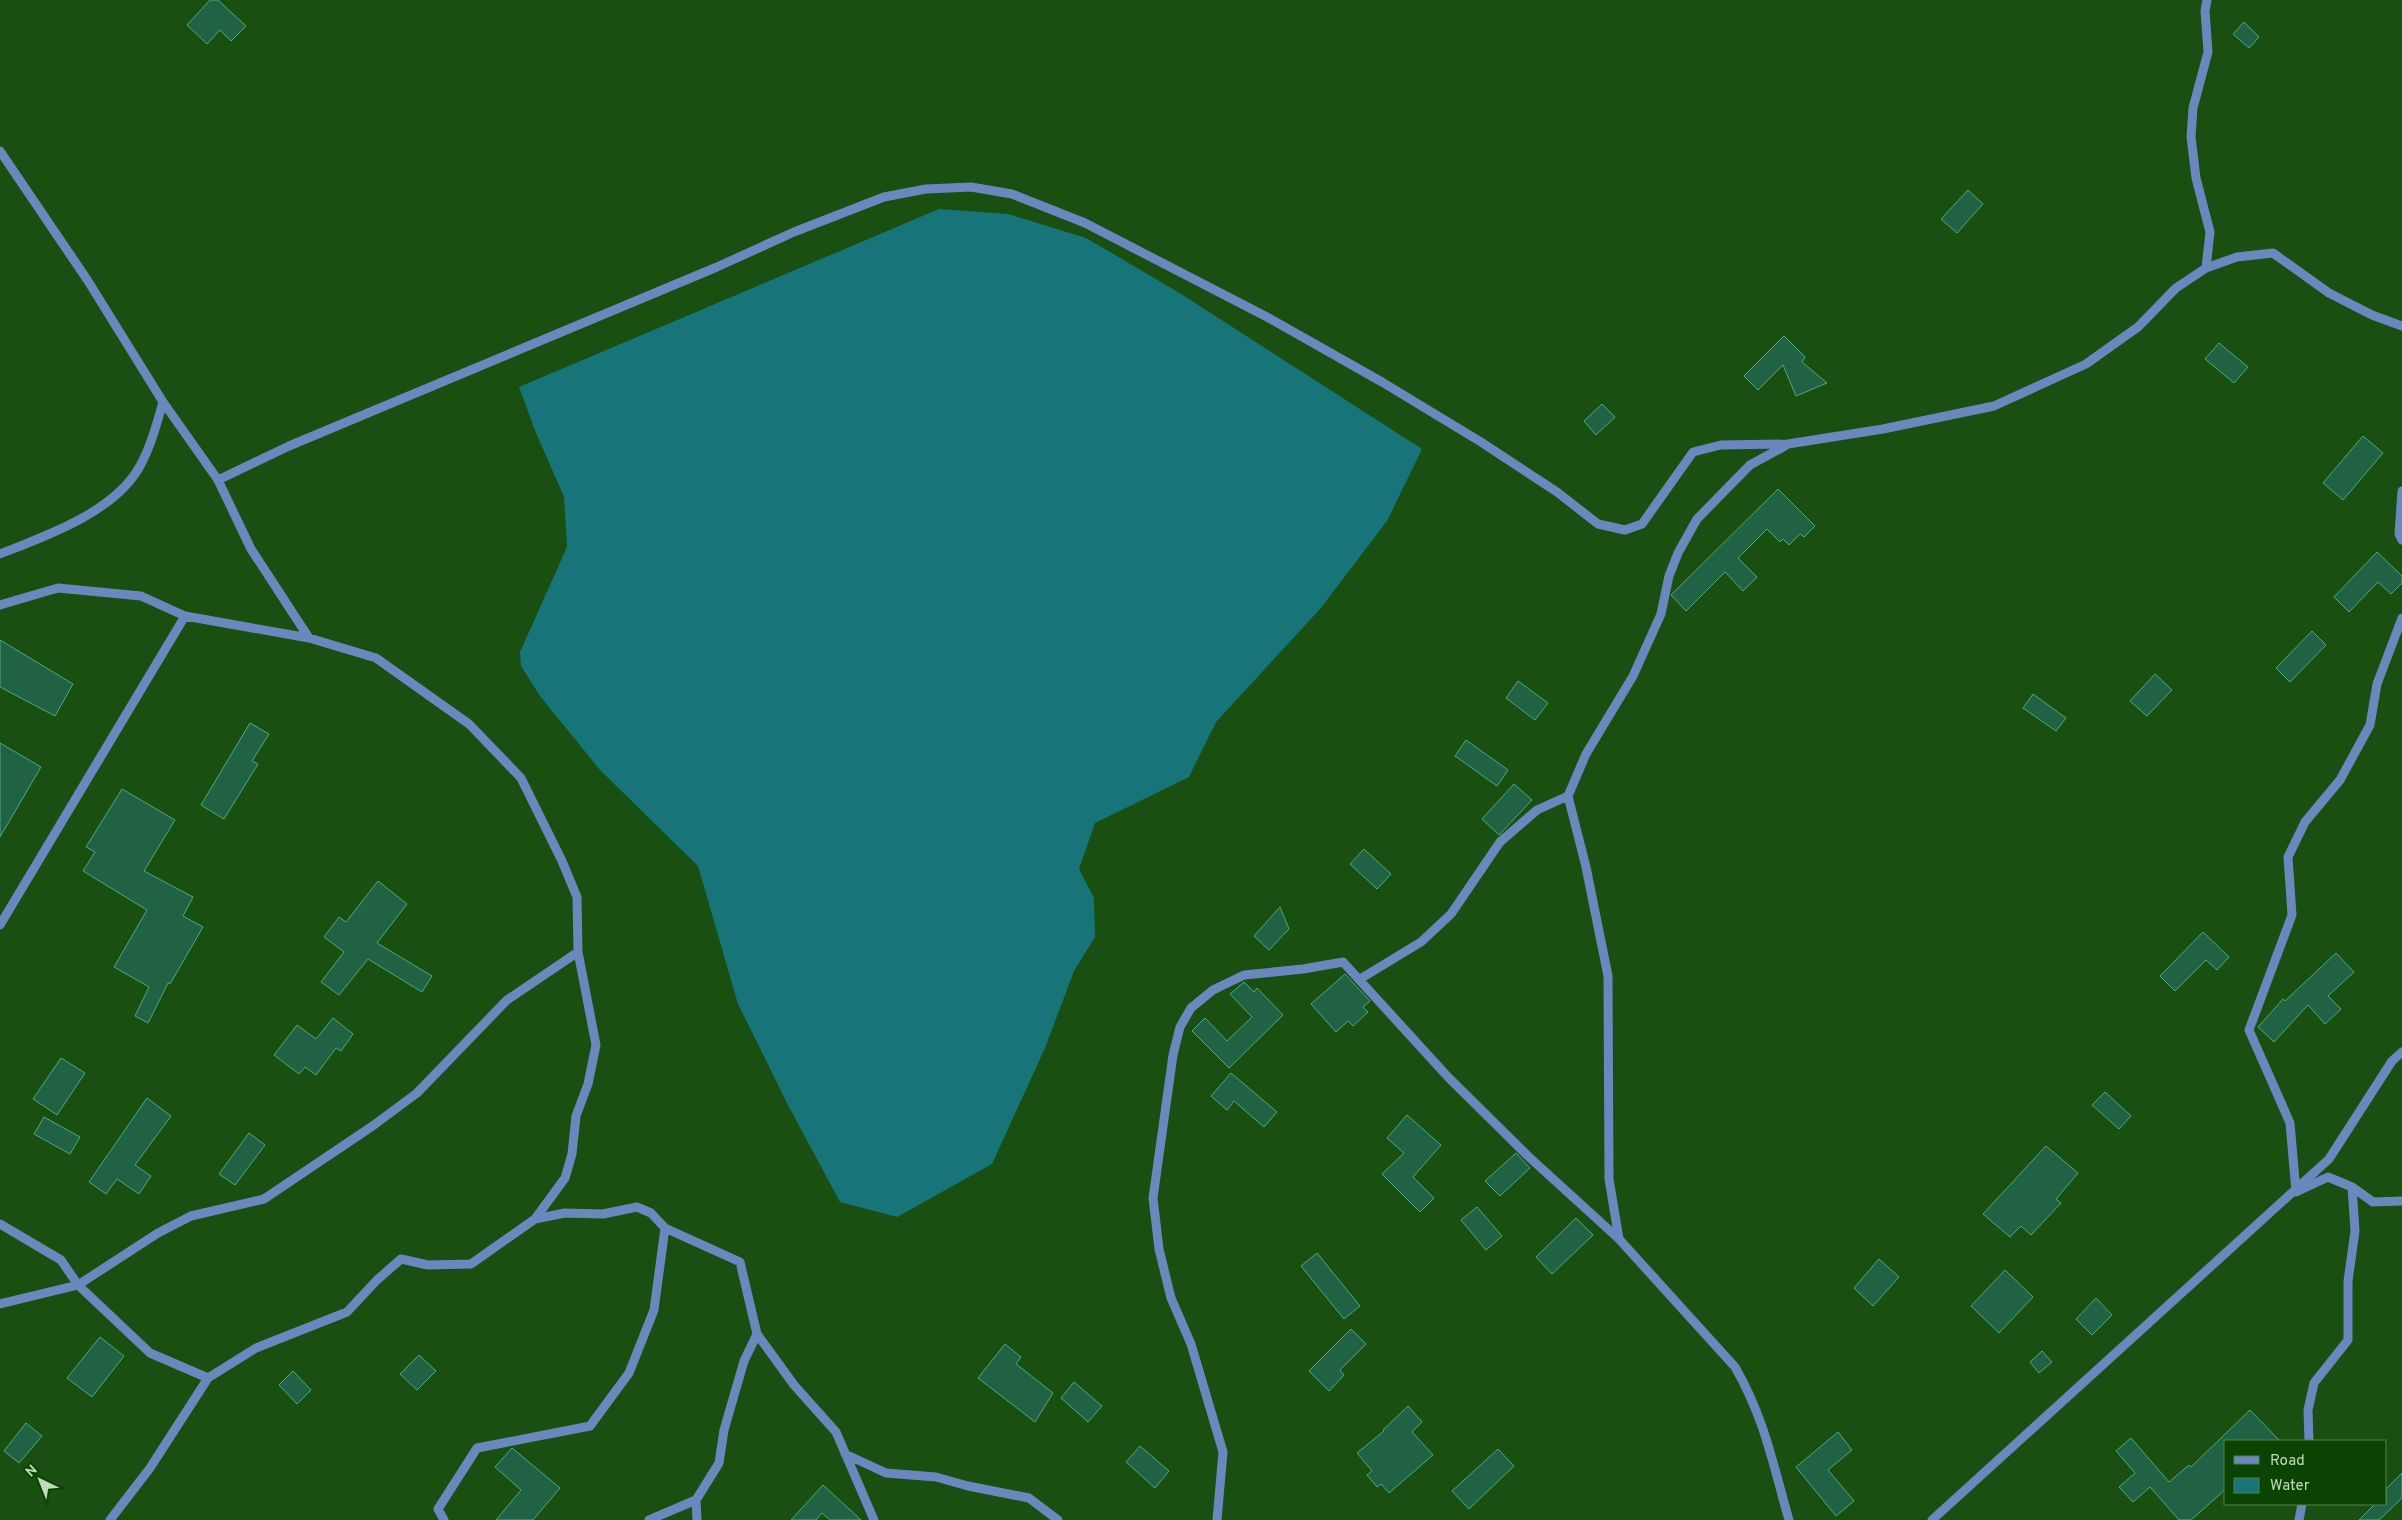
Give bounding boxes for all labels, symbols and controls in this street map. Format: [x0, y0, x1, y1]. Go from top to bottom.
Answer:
legend [2224, 1440, 2387, 1505]
text: Road [2270, 1452, 2305, 1471]
north arrow [15, 1455, 65, 1505]
text: N [23, 1462, 42, 1481]
text: Water [2270, 1477, 2310, 1496]

